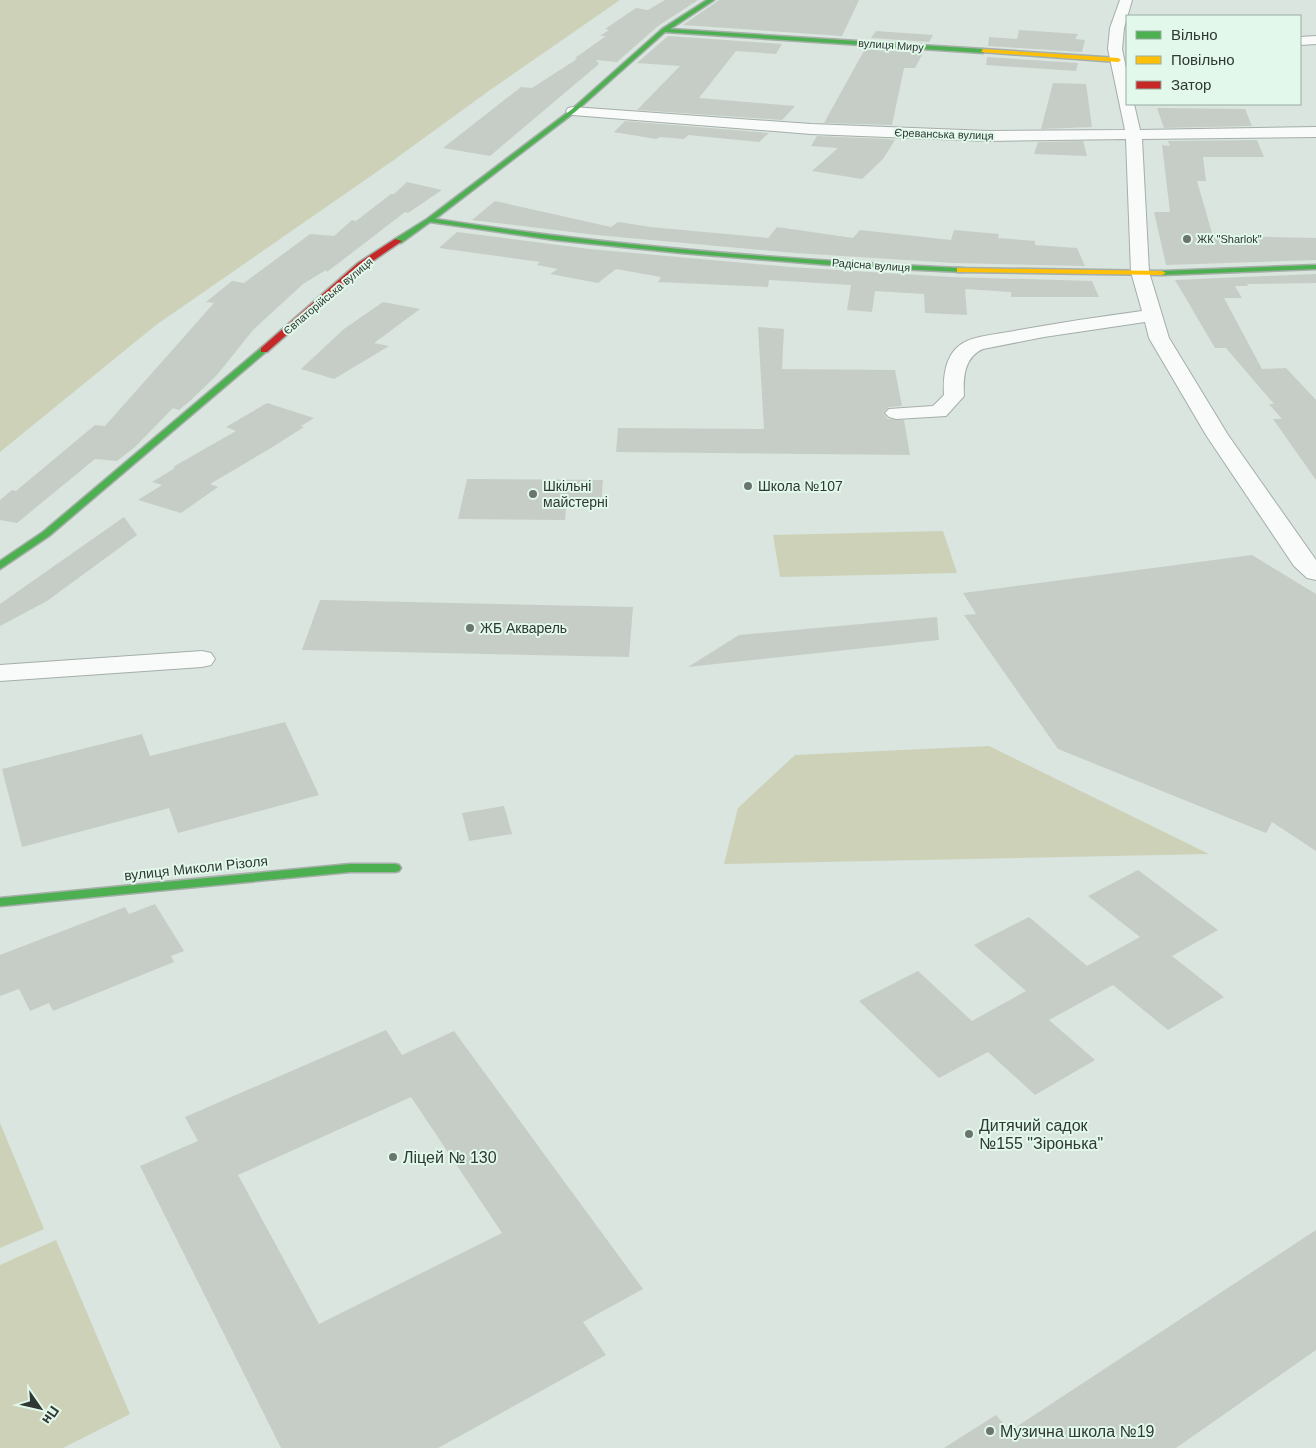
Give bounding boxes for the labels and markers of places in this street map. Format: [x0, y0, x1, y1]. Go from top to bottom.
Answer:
marker: ЖК "Sharlok" [1181, 233, 1193, 245]
place label: ЖК "Sharlok" [1197, 233, 1262, 245]
place label: Шкільні майстерні [543, 478, 608, 510]
place label: Школа №107 [758, 478, 843, 494]
marker: Школа №107 [742, 480, 754, 492]
marker: Шкільні майстерні [527, 488, 539, 500]
place label: ЖБ Акварель [480, 620, 567, 636]
marker: ЖБ Акварель [464, 622, 476, 634]
place label: Дитячий садок №155 "Зіронька" [979, 1117, 1103, 1152]
marker: Дитячий садок №155 "Зіронька" [963, 1128, 975, 1140]
place label: Ліцей № 130 [403, 1149, 497, 1166]
marker: Ліцей № 130 [387, 1151, 399, 1163]
place label: Музична школа №19 [1000, 1423, 1155, 1440]
marker: Музична школа №19 [984, 1425, 996, 1437]

